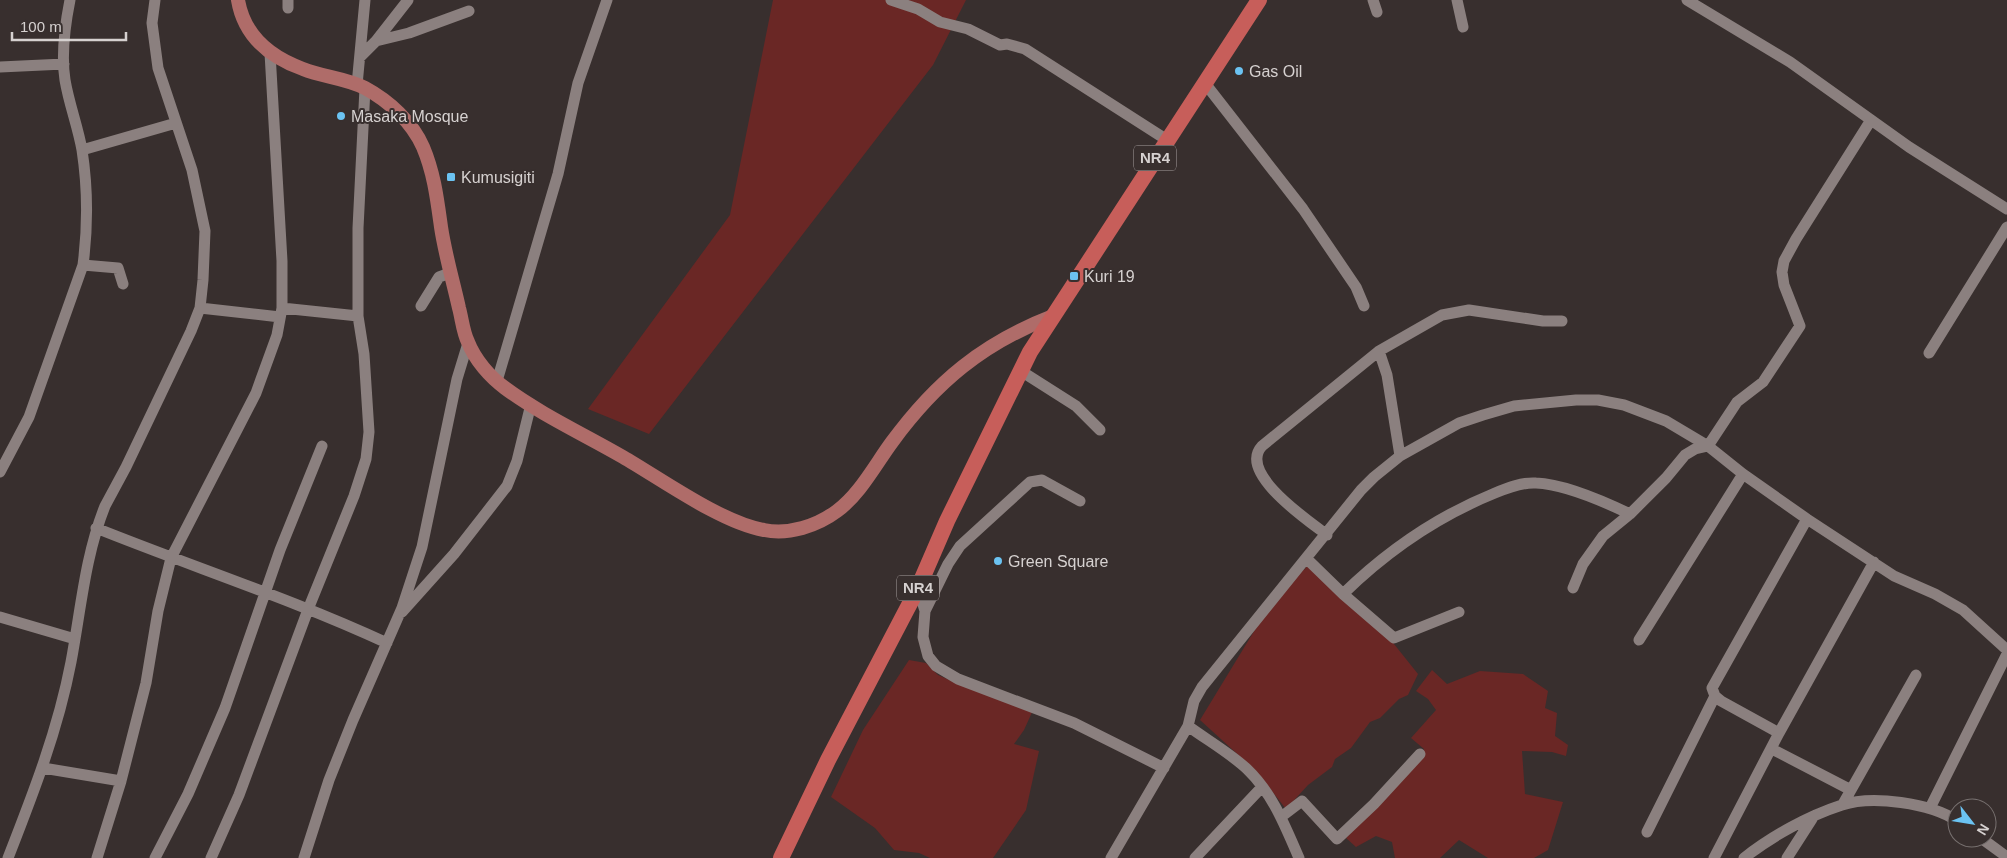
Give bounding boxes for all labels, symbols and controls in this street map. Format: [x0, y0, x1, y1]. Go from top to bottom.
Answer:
scale bar [12, 10, 126, 42]
text: 100 m [20, 18, 62, 35]
place label: Gas Oil [1249, 63, 1302, 80]
marker: Gas Oil [1233, 65, 1245, 77]
place label: Masaka Mosque [351, 108, 468, 125]
marker: Masaka Mosque [335, 110, 347, 122]
road number: NR4 [1134, 146, 1176, 170]
place label: Kumusigiti [461, 169, 535, 186]
marker: Kumusigiti [445, 171, 457, 183]
place label: Kuri 19 [1084, 268, 1135, 285]
marker: Kuri 19 [1068, 270, 1080, 282]
place label: Green Square [1008, 553, 1109, 570]
marker: Green Square [992, 555, 1004, 567]
road number: NR4 [897, 576, 939, 600]
north arrow [1947, 798, 1997, 848]
text: N [1974, 821, 1993, 838]

